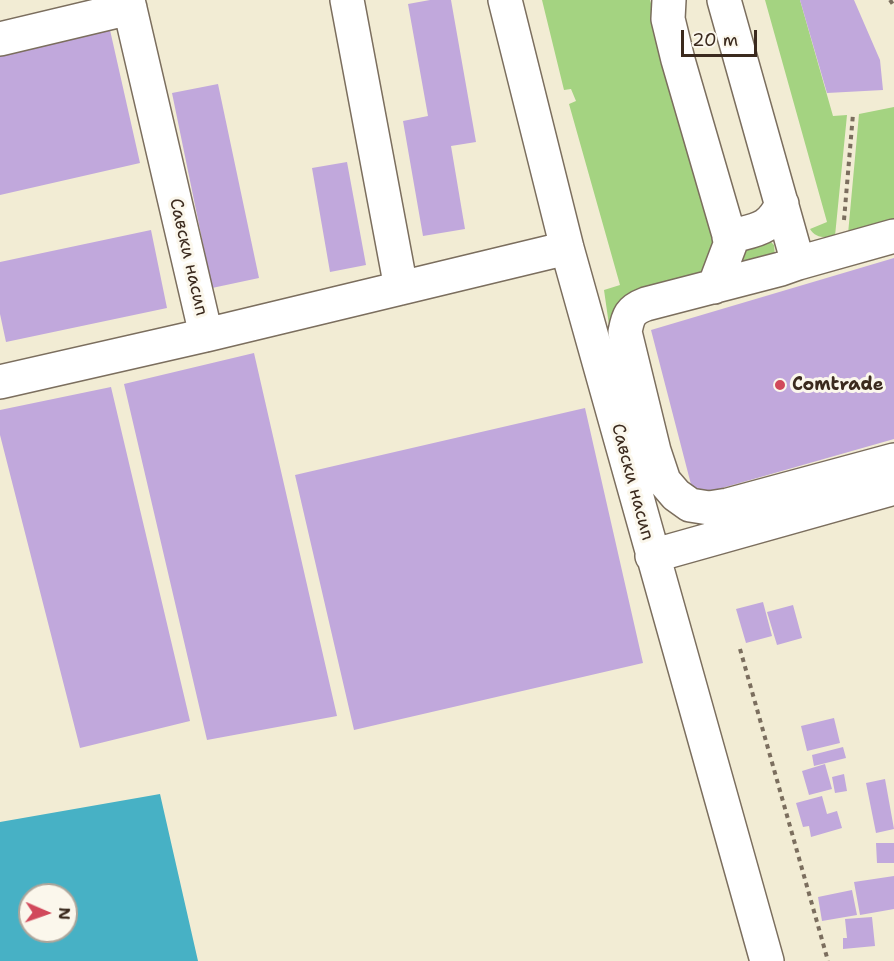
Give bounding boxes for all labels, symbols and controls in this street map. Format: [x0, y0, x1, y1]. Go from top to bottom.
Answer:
scale bar [684, 18, 760, 56]
text: 20 m [692, 28, 738, 52]
street label: Савски насип [164, 196, 212, 318]
place label: Comtrade [792, 374, 883, 396]
marker: Comtrade [773, 378, 787, 392]
street label: Савски насип [606, 421, 658, 543]
north arrow [18, 883, 78, 943]
text: N [54, 907, 75, 920]

